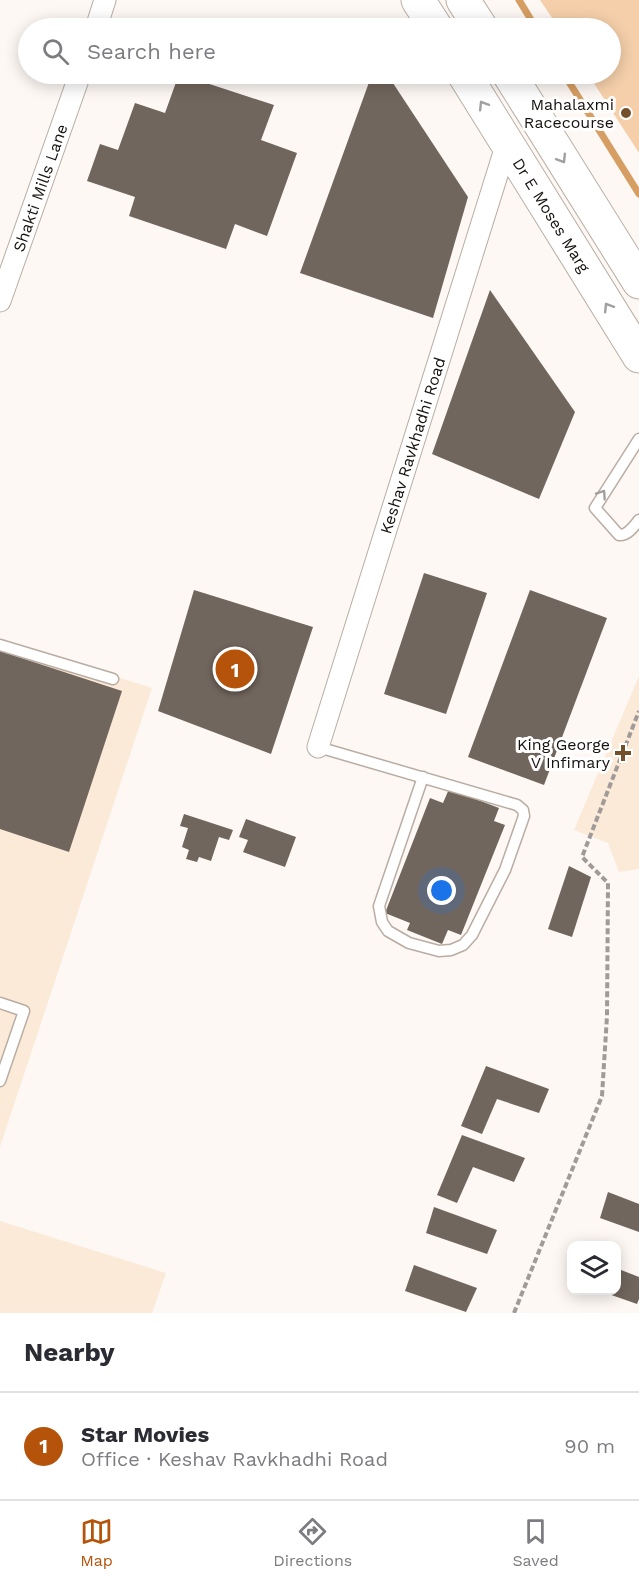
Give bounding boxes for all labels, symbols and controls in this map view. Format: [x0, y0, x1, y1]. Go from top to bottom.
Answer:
search box [18, 18, 621, 84]
icon: search [39, 35, 72, 68]
text: Search here [87, 39, 216, 64]
place label: Mahalaxmi Racecourse [524, 95, 614, 132]
one-way arrow [479, 101, 491, 111]
marker: Mahalaxmi Racecourse [619, 106, 633, 120]
street label: Shakti Mills Lane [9, 122, 72, 254]
one-way arrow [555, 153, 567, 163]
street label: Dr E Moses Marg [509, 155, 594, 276]
one-way arrow [605, 302, 616, 313]
street label: Keshav Ravkhadhi Road [376, 355, 449, 536]
one-way arrow [595, 489, 606, 500]
pin: 1 [216, 646, 254, 692]
place label: King George V Infimary [517, 735, 611, 772]
marker: King George V Infimary [614, 744, 632, 762]
your location [427, 876, 456, 905]
map controls [567, 1241, 621, 1295]
button: layers [567, 1241, 621, 1295]
text: Nearby [24, 1337, 115, 1367]
text: Star Movies [81, 1422, 209, 1447]
text: 1 [39, 1434, 48, 1458]
text: 90 m [564, 1434, 615, 1458]
text: Office · Keshav Ravkhadhi Road [81, 1447, 388, 1471]
tab: Map [80, 1515, 113, 1570]
tab: Directions [273, 1515, 352, 1570]
tab: Saved [512, 1515, 559, 1570]

